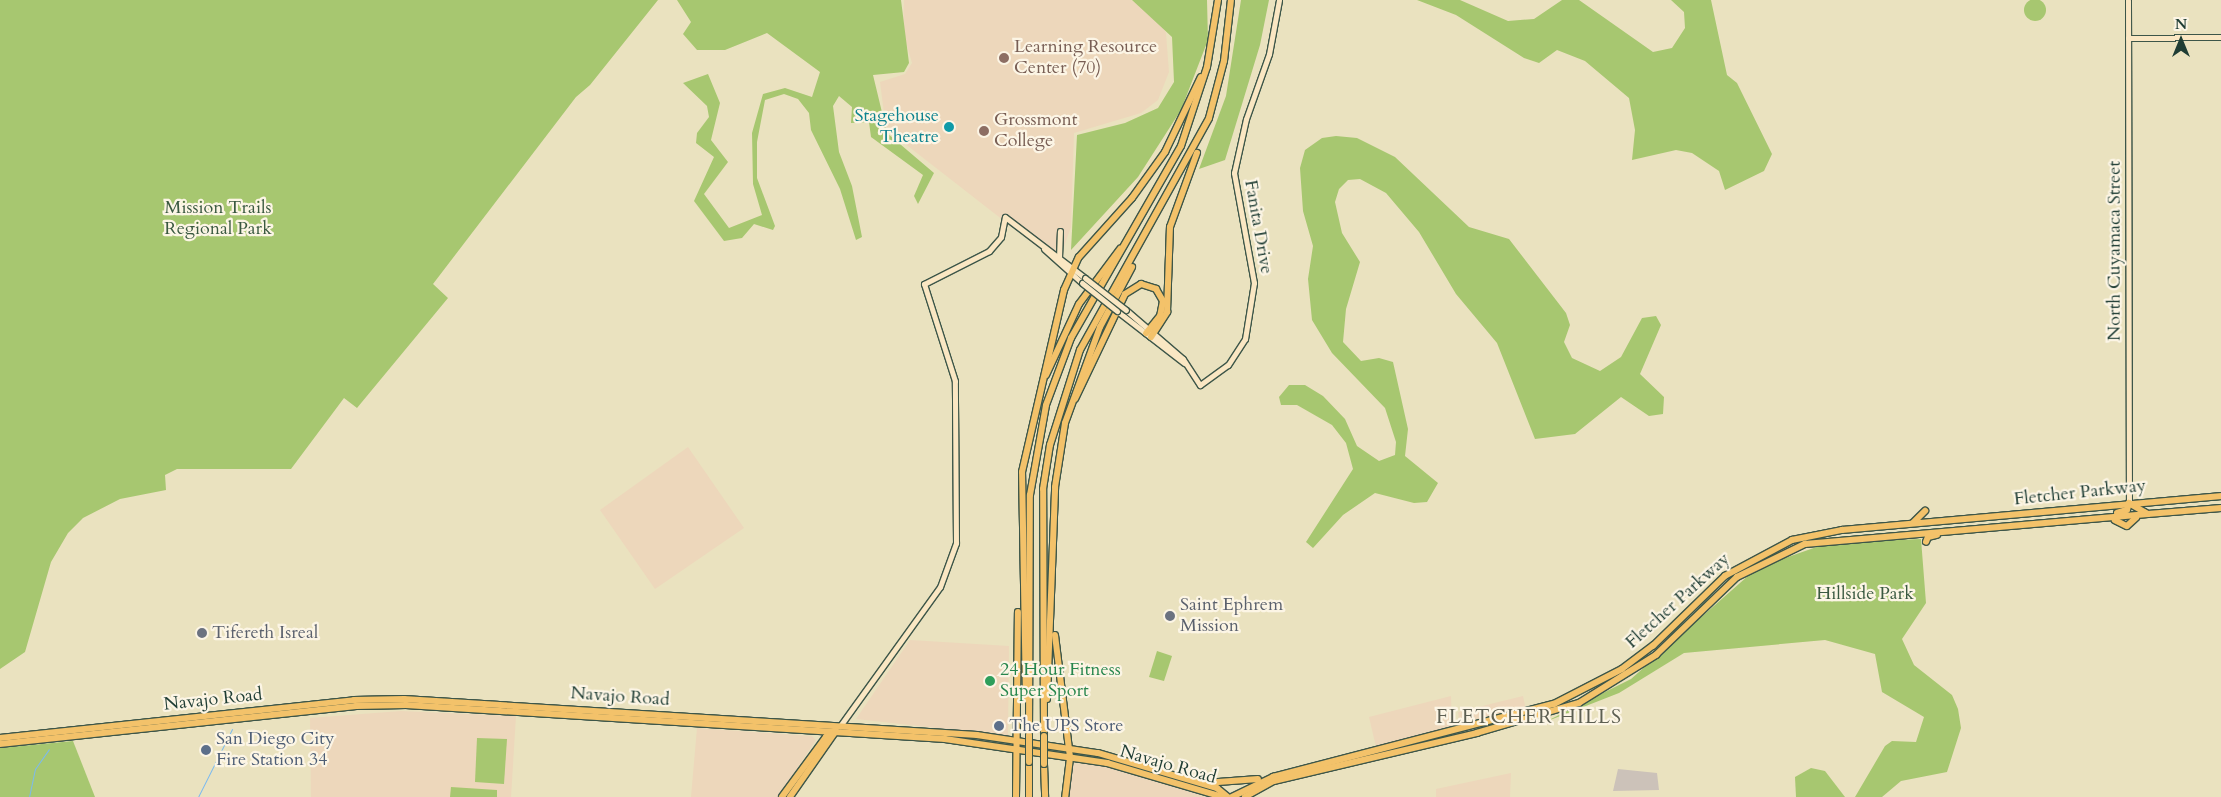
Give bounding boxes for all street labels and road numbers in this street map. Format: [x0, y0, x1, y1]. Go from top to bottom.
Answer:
street label: North Cuyamaca Street [2104, 161, 2126, 341]
street label: Fanita Drive [1239, 178, 1277, 276]
street label: Fletcher Parkway [2013, 475, 2147, 511]
street label: Fletcher Parkway [1621, 549, 1735, 653]
street label: Navajo Road [570, 683, 670, 711]
street label: Navajo Road [163, 684, 263, 716]
street label: Navajo Road [1117, 741, 1219, 789]

